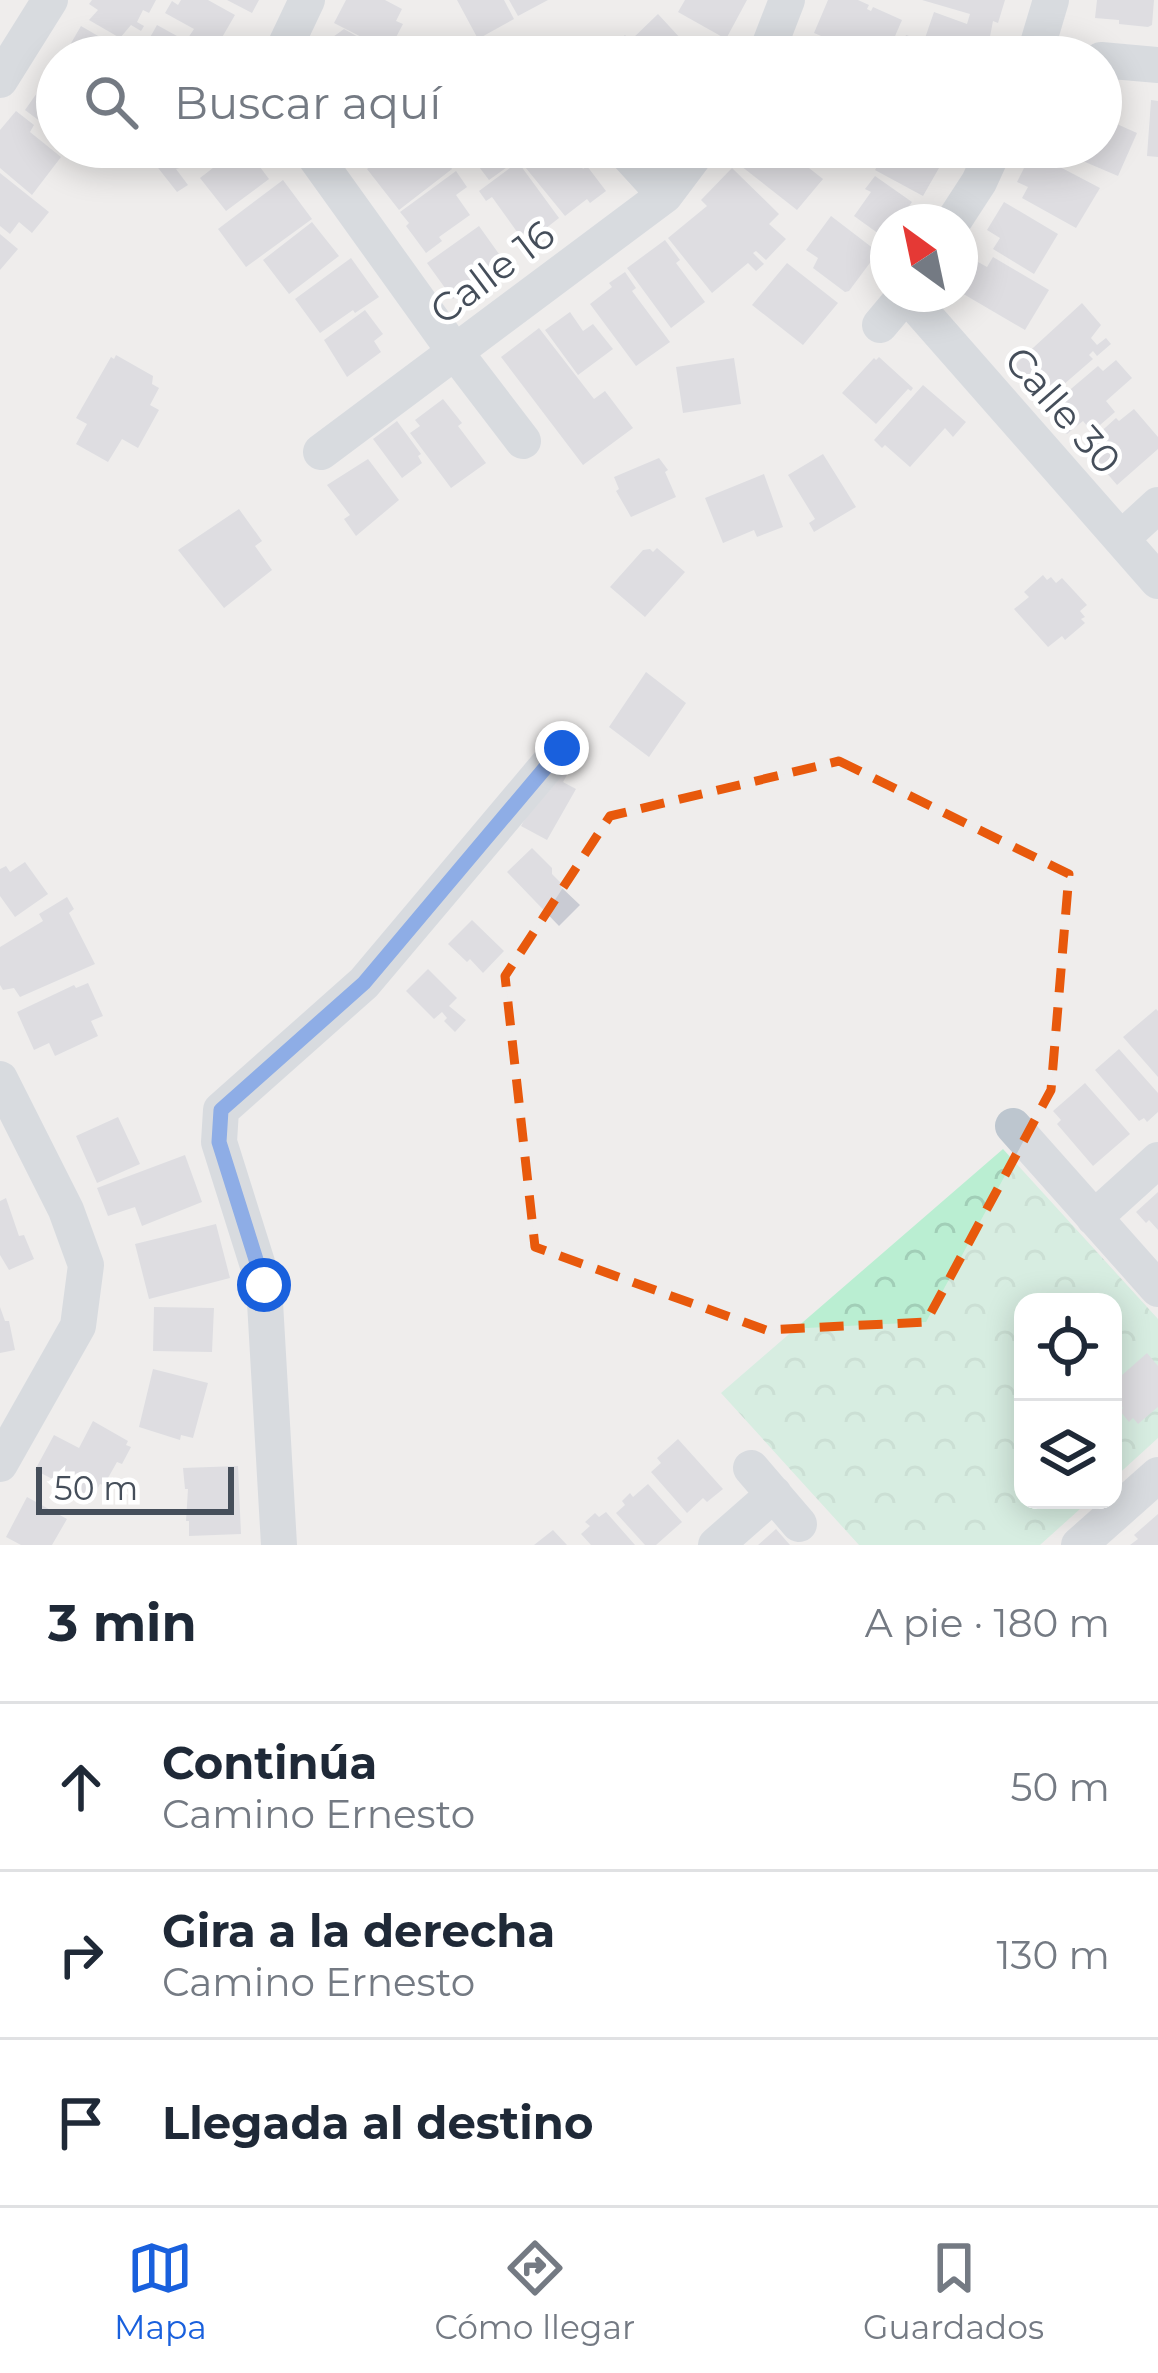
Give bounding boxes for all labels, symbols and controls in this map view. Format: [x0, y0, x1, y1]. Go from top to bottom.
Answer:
search box [36, 36, 1122, 168]
icon: search [78, 69, 144, 135]
text: Buscar aquí [174, 75, 441, 130]
north arrow [870, 204, 978, 312]
street label: Calle 16 [420, 210, 564, 334]
street label: Calle 30 [995, 337, 1131, 483]
route end [535, 721, 589, 775]
route start [237, 1258, 291, 1312]
map controls [1014, 1293, 1122, 1509]
button: locate [1014, 1293, 1122, 1401]
button: layers [1014, 1401, 1122, 1509]
scale bar [36, 1461, 234, 1514]
text: 50 m [54, 1468, 138, 1508]
text: 3 min [48, 1592, 197, 1654]
text: A pie · 180 m [865, 1599, 1110, 1647]
text: Continúa [162, 1735, 377, 1790]
icon: ahead [48, 1754, 114, 1820]
text: 50 m [1011, 1763, 1110, 1811]
text: Camino Ernesto [162, 1790, 475, 1838]
text: Gira a la derecha [162, 1903, 555, 1958]
icon: right [48, 1922, 114, 1988]
text: 130 m [997, 1931, 1110, 1979]
text: Camino Ernesto [162, 1958, 475, 2006]
icon: arrive [48, 2090, 114, 2156]
text: Llegada al destino [162, 2095, 594, 2150]
tab: Mapa [114, 2235, 207, 2347]
tab: Cómo llegar [435, 2235, 635, 2347]
tab: Guardados [863, 2235, 1044, 2347]

